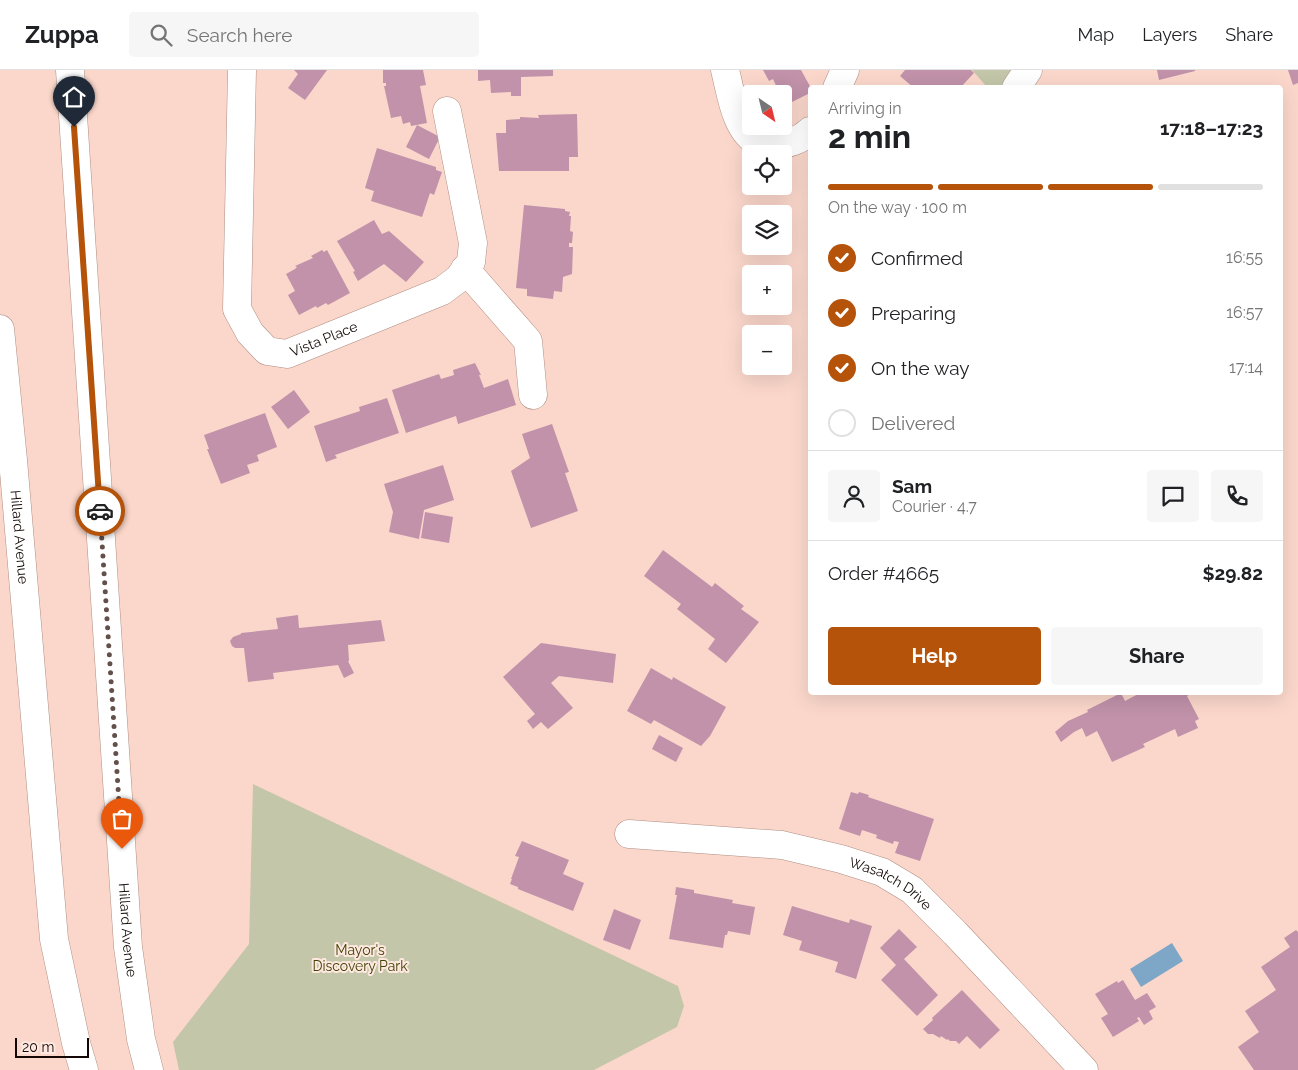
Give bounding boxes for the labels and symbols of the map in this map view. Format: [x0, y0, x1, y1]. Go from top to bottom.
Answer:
pin [53, 76, 95, 127]
north arrow [742, 85, 792, 135]
street label: Vista Place [288, 318, 360, 360]
courier [75, 486, 125, 536]
street label: Hillard Avenue [8, 489, 32, 585]
pin [101, 798, 143, 849]
street label: Wasatch Drive [847, 854, 935, 913]
street label: Hillard Avenue [116, 882, 140, 978]
park label: Mayor's Discovery Park [312, 942, 408, 974]
scale bar [15, 1035, 89, 1058]

